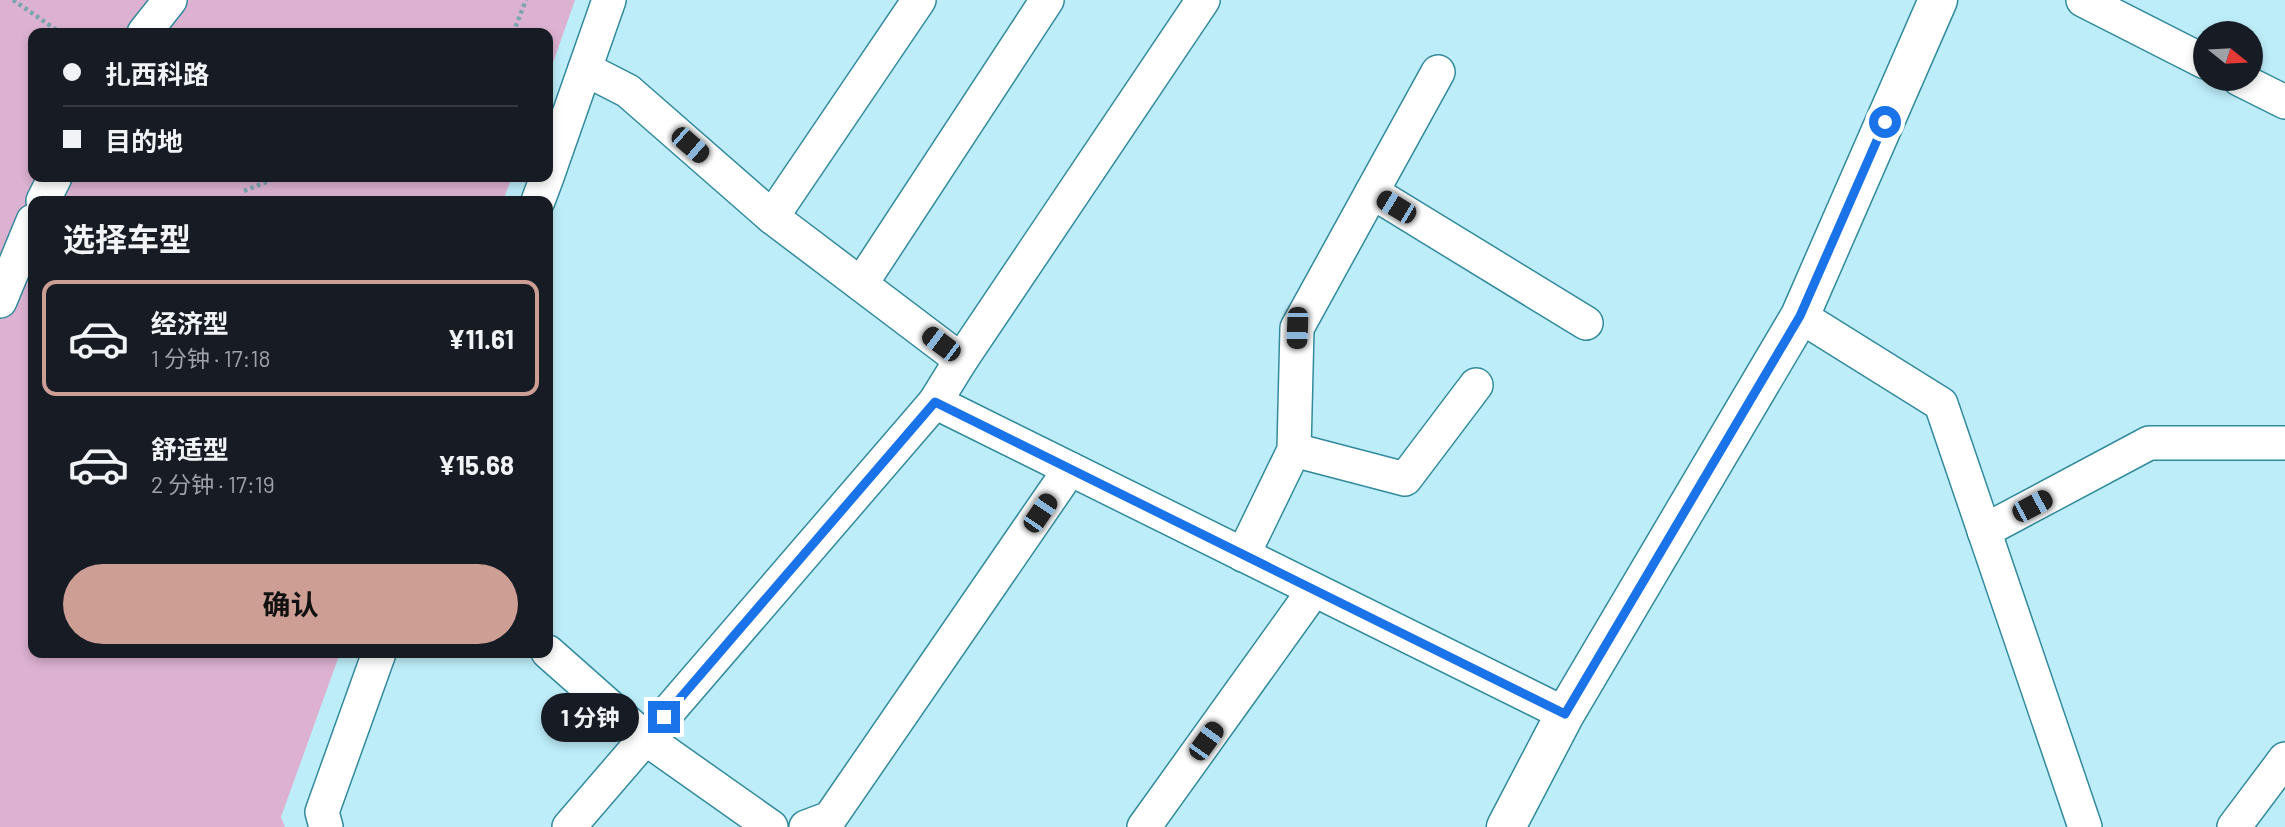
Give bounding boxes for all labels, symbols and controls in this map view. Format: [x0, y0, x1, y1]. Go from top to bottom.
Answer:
north arrow [2193, 21, 2263, 91]
map controls [2193, 21, 2263, 91]
text: 扎西科路 [105, 58, 209, 89]
route start [1869, 106, 1901, 138]
car [668, 123, 713, 167]
text: 目的地 [105, 125, 183, 156]
car [1373, 187, 1420, 227]
text: 选择车型 [63, 219, 191, 257]
icon: car [67, 307, 130, 370]
text: 经济型 [151, 307, 229, 338]
car [1286, 307, 1309, 349]
text: ¥11.61 [448, 323, 514, 354]
car [918, 323, 965, 365]
text: 1 分钟 · 17:18 [151, 344, 270, 372]
icon: car [67, 433, 130, 496]
text: 舒适型 [151, 433, 229, 464]
text: ¥15.68 [438, 449, 514, 480]
text: 2 分钟 · 17:19 [151, 470, 275, 498]
car [2009, 487, 2056, 525]
car [1020, 490, 1061, 536]
button: 确认 [63, 564, 518, 644]
callout: 1 分钟 [542, 692, 640, 742]
route end [648, 701, 680, 733]
text: 1 分钟 [561, 703, 619, 731]
car [1186, 718, 1227, 764]

